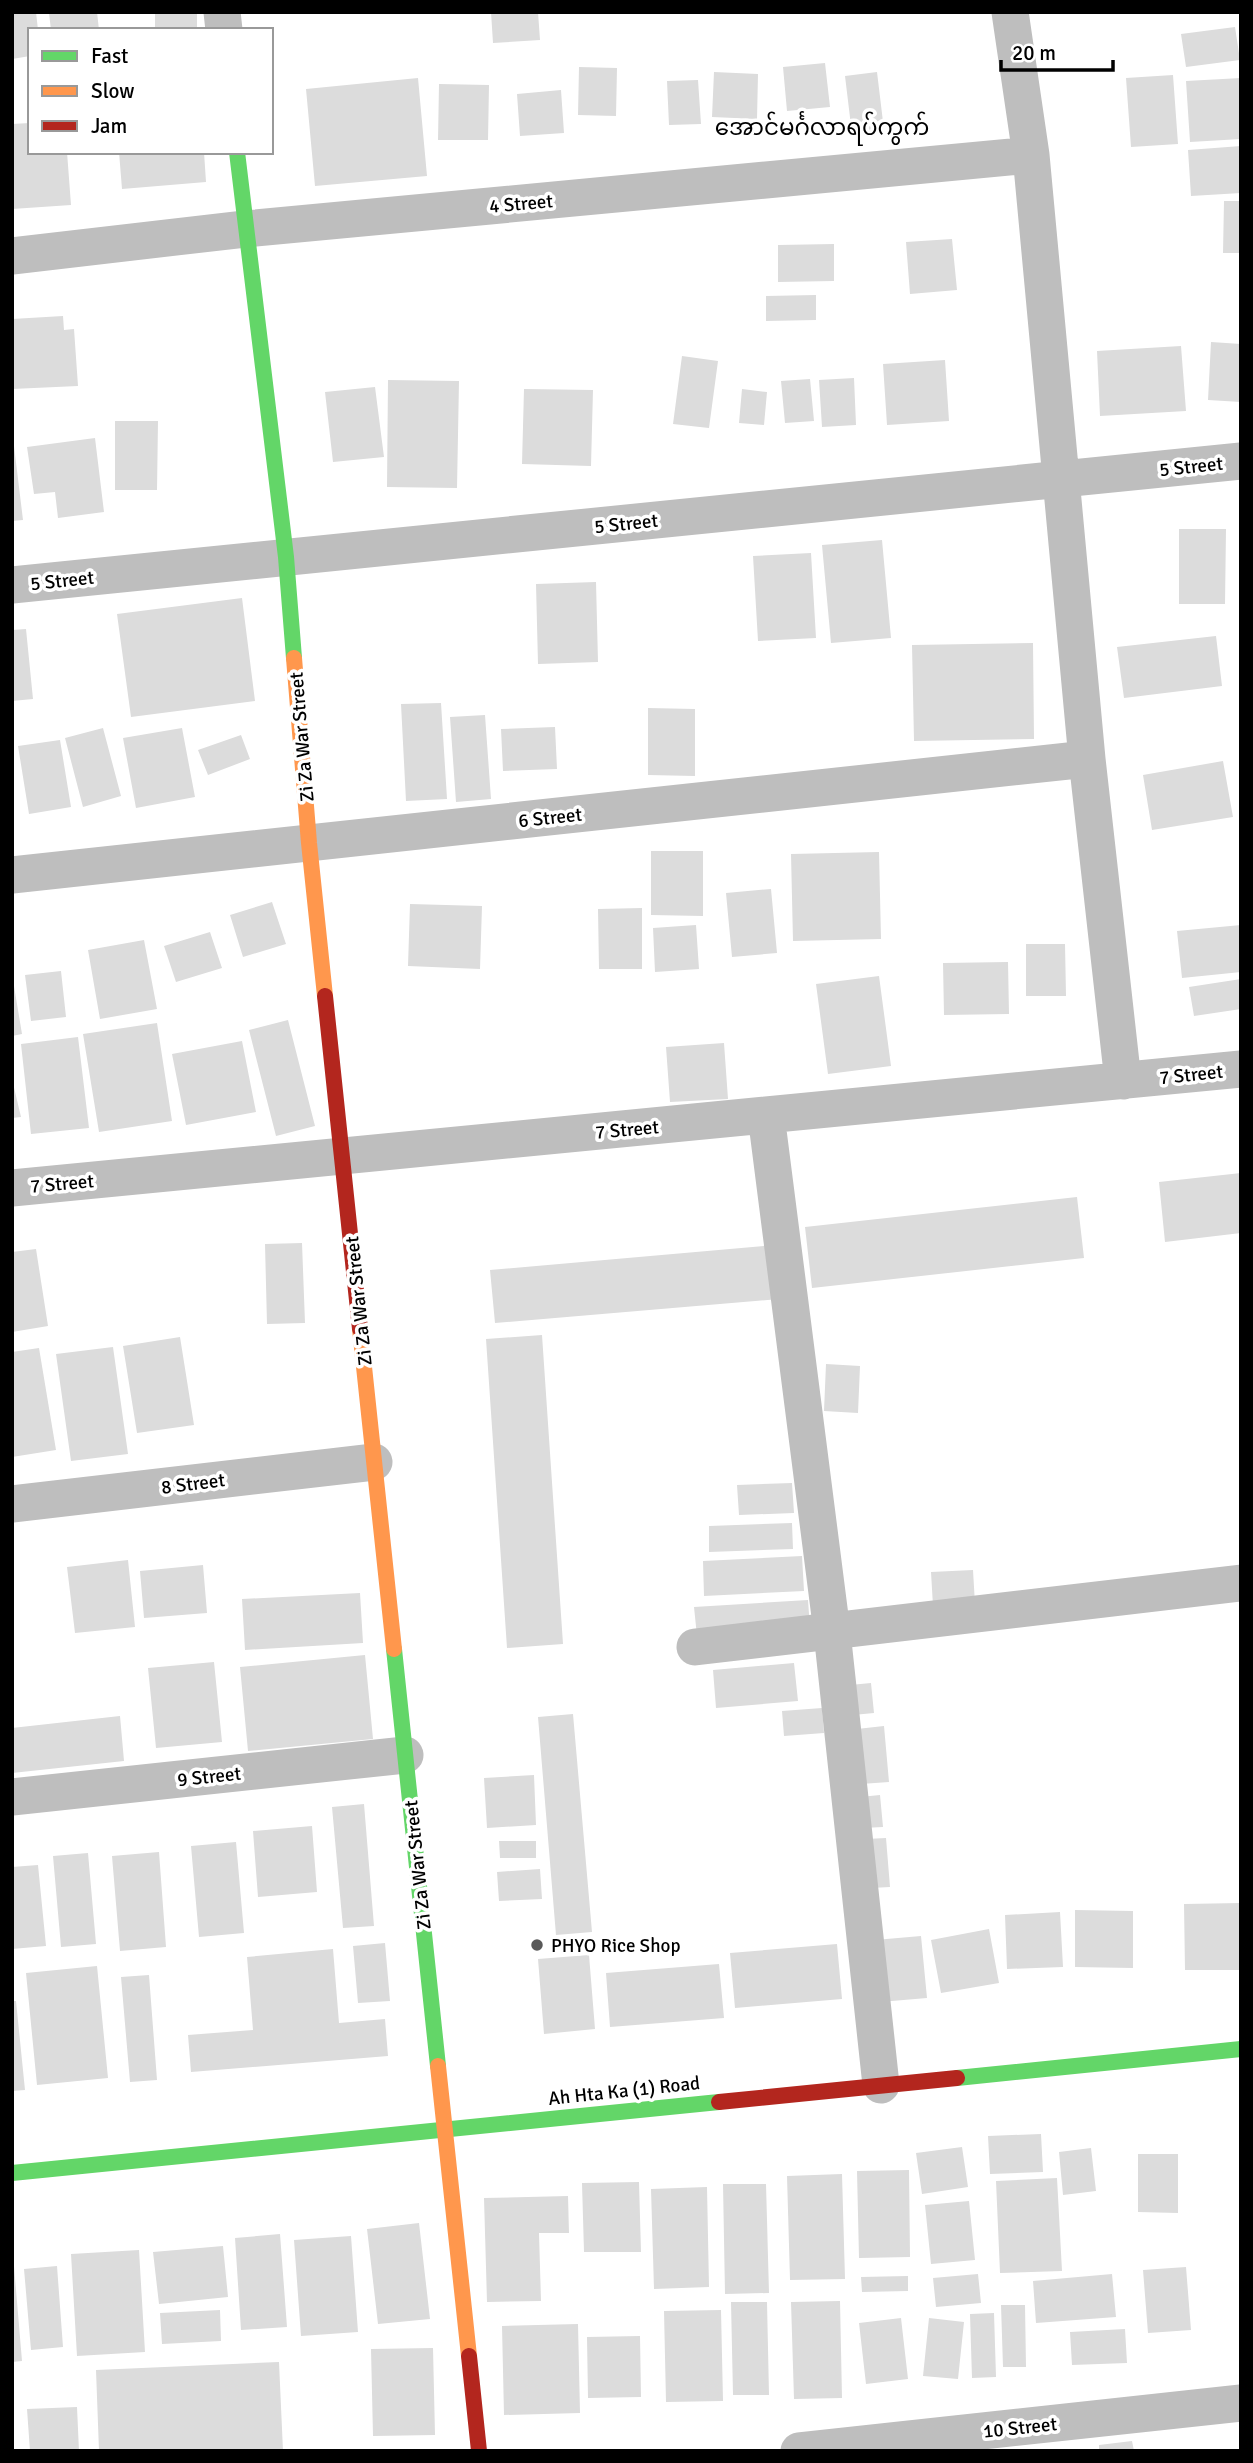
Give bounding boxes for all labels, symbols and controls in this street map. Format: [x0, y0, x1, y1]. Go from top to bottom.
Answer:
legend [28, 28, 273, 154]
scale bar [1001, 28, 1113, 72]
text: 20 m [1012, 40, 1056, 66]
text: Fast [91, 43, 128, 69]
text: Slow [91, 78, 135, 104]
district label: အောင်မင်္ဂလာရပ်ကွက် [715, 111, 929, 146]
text: Jam [91, 113, 127, 139]
street label: 4 Street [488, 189, 554, 219]
street label: 5 Street [1158, 452, 1224, 482]
street label: 5 Street [593, 509, 659, 539]
street label: 5 Street [29, 566, 95, 596]
street label: Zi Za War Street [284, 671, 320, 803]
street label: 6 Street [517, 803, 583, 833]
street label: 7 Street [1158, 1060, 1224, 1090]
street label: 7 Street [594, 1115, 660, 1145]
street label: 7 Street [29, 1169, 95, 1199]
street label: Zi Za War Street [340, 1235, 378, 1367]
street label: 8 Street [160, 1468, 227, 1500]
street label: 9 Street [176, 1762, 242, 1792]
street label: Zi Za War Street [399, 1799, 437, 1931]
place label: PHYO Rice Shop [551, 1934, 680, 1958]
marker: PHYO Rice Shop [529, 1937, 545, 1953]
street label: Ah Hta Ka (1) Road [547, 2071, 701, 2111]
street label: 10 Street [982, 2412, 1059, 2444]

